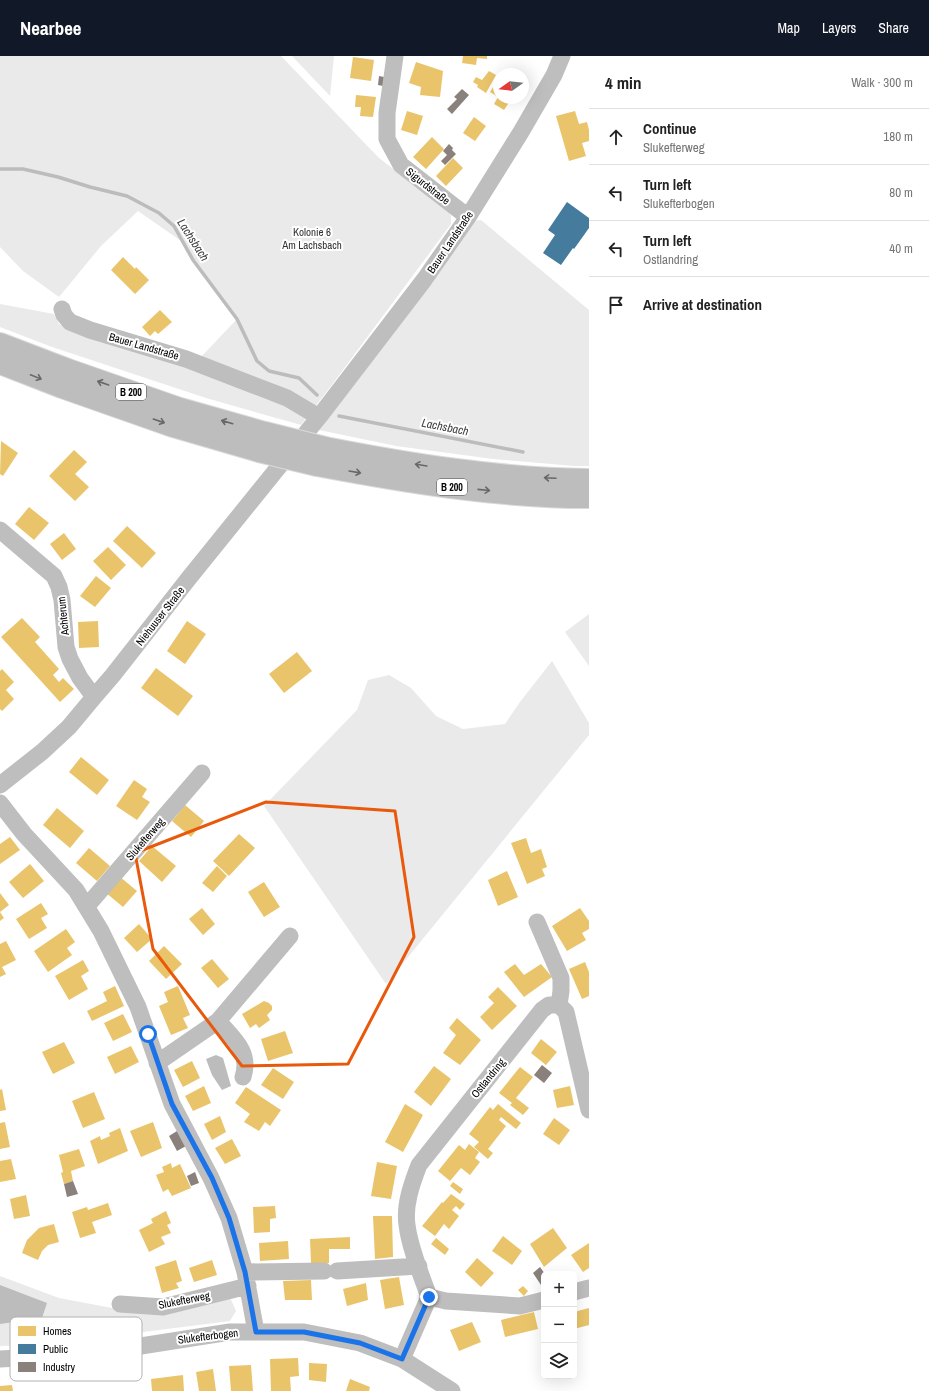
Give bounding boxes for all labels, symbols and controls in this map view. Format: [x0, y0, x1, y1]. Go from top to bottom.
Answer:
text: Nearbee [20, 15, 81, 41]
text: Map [778, 19, 800, 37]
text: Layers [822, 19, 856, 37]
text: Share [878, 19, 909, 37]
north arrow [493, 68, 529, 104]
text: 4 min [605, 71, 641, 94]
text: Walk · 300 m [851, 74, 913, 91]
text: Continue [643, 118, 696, 139]
icon: ahead [605, 126, 627, 148]
text: 180 m [883, 128, 913, 145]
text: Slukefterweg [643, 139, 705, 156]
street label: Sigurdstraße [403, 164, 453, 208]
text: Turn left [643, 174, 691, 195]
icon: left [605, 182, 627, 204]
text: 80 m [889, 184, 913, 201]
text: Slukefterbogen [643, 195, 715, 212]
street label: Bauer Landstraße [424, 208, 476, 276]
water label: Lachsbach [173, 216, 213, 264]
park label: Kolonie 6 Am Lachsbach [281, 225, 342, 252]
text: Turn left [643, 230, 691, 251]
icon: left [605, 238, 627, 260]
text: 40 m [889, 240, 913, 257]
text: Ostlandring [643, 251, 698, 268]
icon: arrive [605, 294, 627, 316]
text: Arrive at destination [643, 294, 762, 315]
street label: Bauer Landstraße [107, 329, 181, 363]
one-way arrow [30, 373, 42, 381]
one-way arrow [98, 378, 110, 386]
road number: B 200 [116, 384, 146, 400]
water label: Lachsbach [420, 415, 470, 439]
one-way arrow [152, 418, 165, 425]
one-way arrow [221, 418, 234, 425]
one-way arrow [415, 461, 428, 469]
one-way arrow [348, 468, 361, 476]
one-way arrow [544, 474, 557, 482]
road number: B 200 [437, 479, 467, 495]
one-way arrow [477, 487, 490, 494]
street label: Niehuuser Straße [133, 584, 187, 648]
street label: Achterum [54, 596, 72, 637]
street label: Slukefterweg [123, 815, 167, 863]
route start [139, 1025, 157, 1043]
street label: Ostlandring [468, 1055, 508, 1101]
map controls [541, 1271, 577, 1379]
button: + [541, 1271, 577, 1307]
street label: Slukefterweg [157, 1288, 211, 1312]
route end [420, 1288, 438, 1306]
button: − [541, 1307, 577, 1343]
legend [10, 1317, 142, 1381]
text: Homes [43, 1324, 72, 1338]
street label: Slukefterbogen [177, 1325, 239, 1347]
text: Public [43, 1342, 69, 1356]
button: layers [541, 1343, 577, 1379]
text: Industry [43, 1360, 76, 1374]

